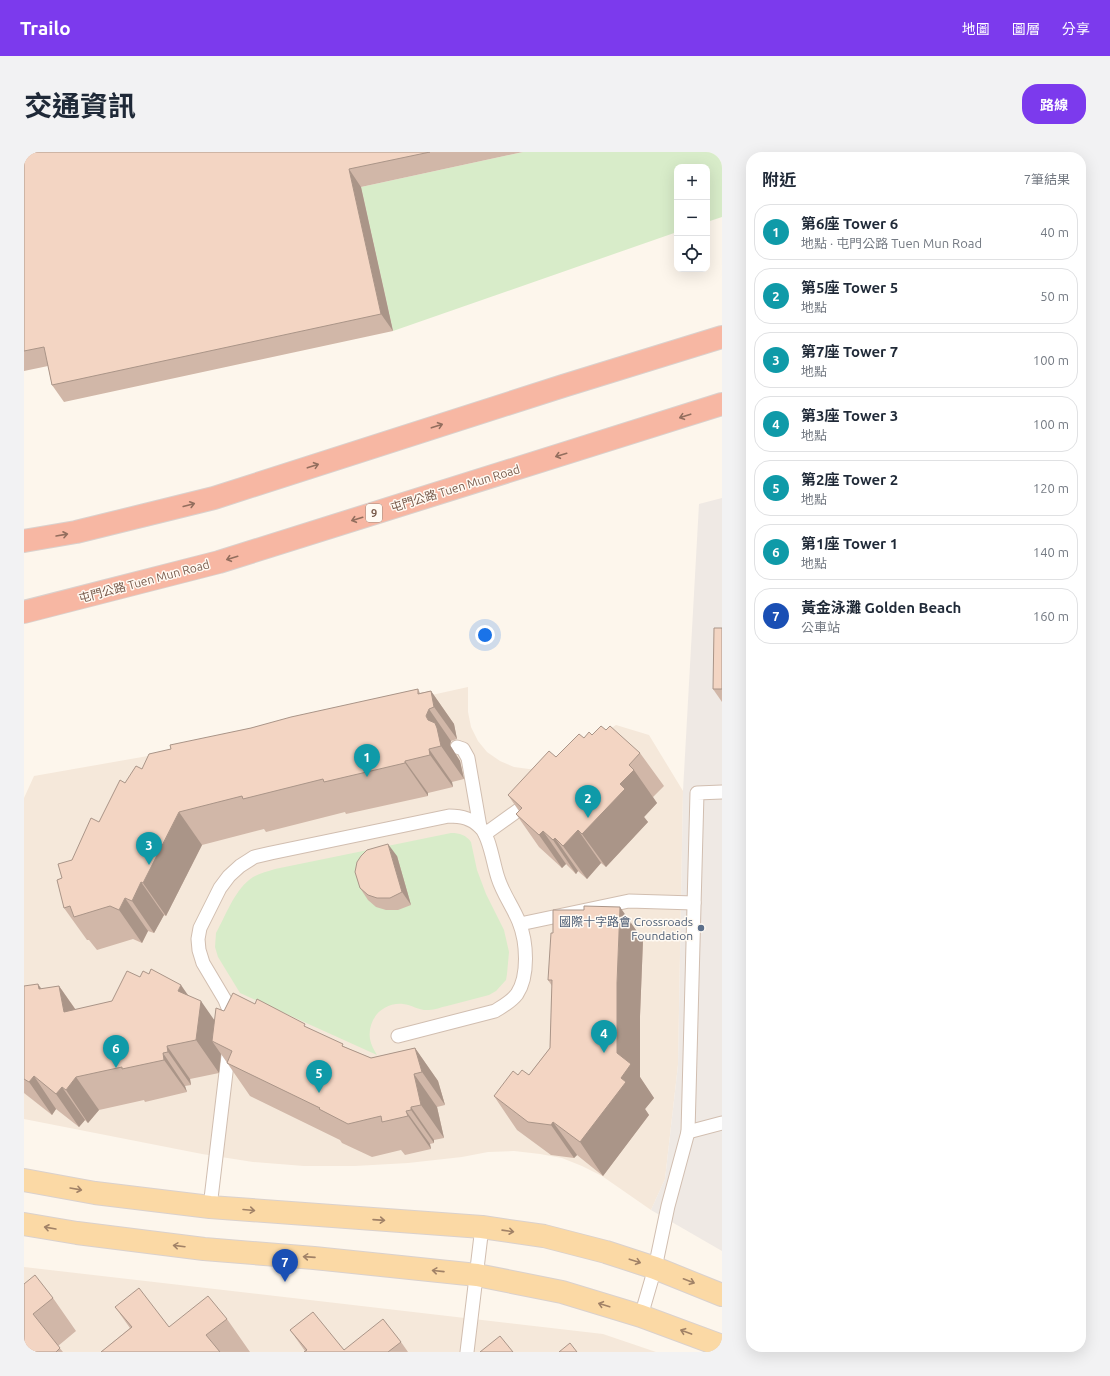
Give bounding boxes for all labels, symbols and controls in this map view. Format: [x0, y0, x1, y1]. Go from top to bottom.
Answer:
text: Trailo [20, 17, 71, 39]
text: 地圖 [962, 21, 990, 37]
text: 圖層 [1012, 21, 1040, 37]
text: 分享 [1062, 21, 1090, 37]
button: 路線 [1022, 84, 1086, 124]
text: 交通資訊 [24, 90, 136, 121]
map controls [674, 164, 710, 272]
button: + [674, 164, 710, 200]
text: 附近 [762, 170, 796, 189]
text: 7筆結果 [1024, 172, 1070, 186]
button: − [674, 200, 710, 236]
text: 第6座 Tower 6 [801, 215, 898, 232]
text: 1 [772, 225, 780, 239]
text: 40 m [1040, 225, 1069, 239]
button: locate [674, 236, 710, 272]
text: 地點 · 屯門公路 Tuen Mun Road [801, 236, 982, 250]
text: 第5座 Tower 5 [801, 279, 898, 296]
text: 2 [772, 289, 780, 303]
text: 50 m [1040, 289, 1069, 303]
text: 地點 [801, 300, 827, 314]
text: 第7座 Tower 7 [801, 343, 898, 360]
text: 3 [772, 353, 780, 367]
text: 100 m [1033, 353, 1069, 367]
text: 地點 [801, 364, 827, 378]
text: 第3座 Tower 3 [801, 407, 898, 424]
one-way arrow [678, 413, 691, 420]
text: 4 [772, 417, 780, 431]
text: 100 m [1033, 417, 1069, 431]
one-way arrow [430, 422, 442, 430]
text: 地點 [801, 428, 827, 442]
one-way arrow [555, 452, 568, 459]
one-way arrow [306, 462, 319, 469]
street label: 屯門公路 Tuen Mun Road [389, 462, 521, 514]
text: 第2座 Tower 2 [801, 471, 898, 488]
text: 5 [772, 481, 780, 495]
text: 120 m [1033, 481, 1069, 495]
text: 地點 [801, 492, 827, 506]
one-way arrow [182, 500, 195, 508]
road number: 9 [366, 504, 382, 522]
one-way arrow [350, 516, 363, 523]
one-way arrow [55, 530, 68, 538]
text: 第1座 Tower 1 [801, 535, 898, 552]
text: 6 [772, 545, 780, 559]
text: 140 m [1033, 545, 1069, 559]
one-way arrow [227, 554, 239, 562]
text: 地點 [801, 556, 827, 570]
street label: 屯門公路 Tuen Mun Road [77, 557, 211, 605]
text: 黃金泳灘 Golden Beach [801, 599, 961, 616]
text: 7 [772, 609, 780, 623]
text: 160 m [1033, 609, 1069, 623]
text: 公車站 [801, 620, 840, 634]
your location [475, 625, 495, 645]
pin: 1 [354, 744, 380, 777]
pin: 2 [575, 785, 601, 818]
pin: 3 [136, 832, 162, 865]
place label: 國際十字路會 Crossroads Foundation [559, 915, 693, 942]
marker: 國際十字路會 Crossroads Foundation [696, 923, 706, 933]
pin: 4 [591, 1020, 617, 1053]
pin: 6 [103, 1035, 129, 1068]
pin: 5 [306, 1060, 332, 1093]
one-way arrow [69, 1186, 82, 1194]
one-way arrow [242, 1207, 255, 1214]
one-way arrow [372, 1216, 385, 1223]
one-way arrow [44, 1224, 57, 1232]
one-way arrow [502, 1227, 515, 1235]
one-way arrow [173, 1242, 186, 1250]
pin: 7 [272, 1249, 298, 1282]
one-way arrow [303, 1254, 316, 1261]
one-way arrow [628, 1258, 641, 1265]
one-way arrow [432, 1267, 445, 1275]
one-way arrow [682, 1278, 694, 1285]
one-way arrow [597, 1301, 610, 1308]
one-way arrow [680, 1328, 692, 1336]

